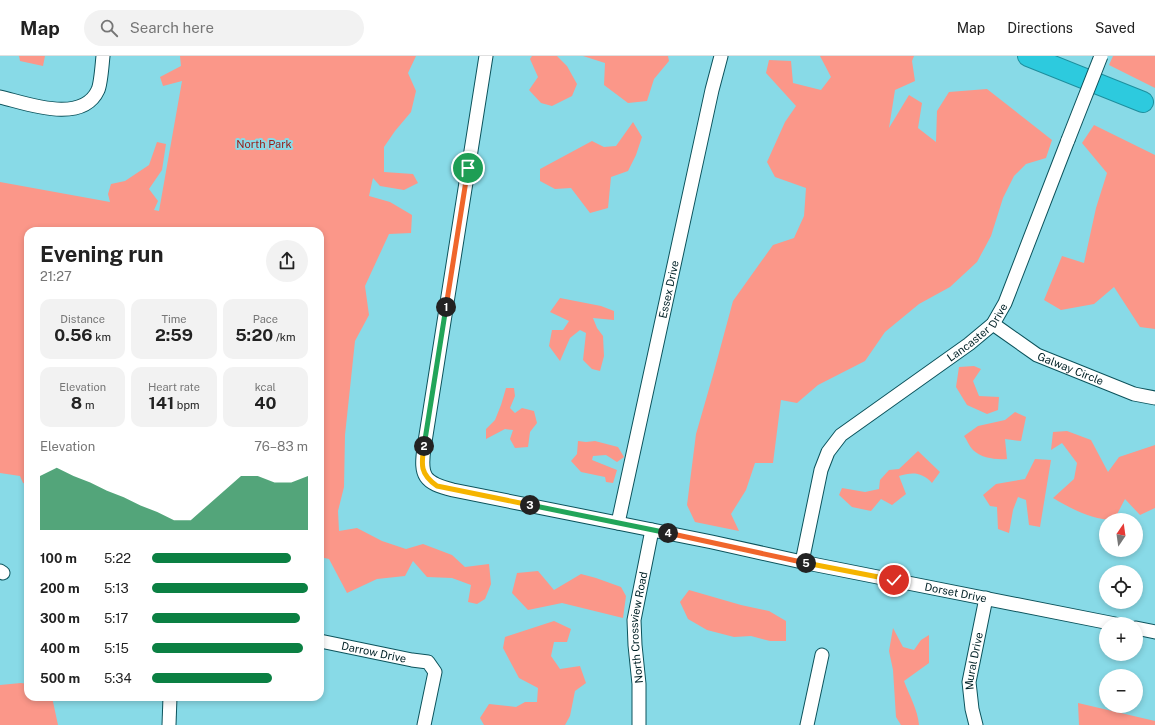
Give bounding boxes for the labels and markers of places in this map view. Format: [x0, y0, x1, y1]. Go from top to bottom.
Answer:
pin [451, 151, 485, 185]
pin: 1 [436, 297, 456, 317]
pin: 2 [414, 436, 434, 456]
pin: 3 [520, 495, 540, 515]
pin: 4 [658, 523, 678, 543]
pin: 5 [796, 553, 816, 573]
pin [877, 563, 911, 597]

